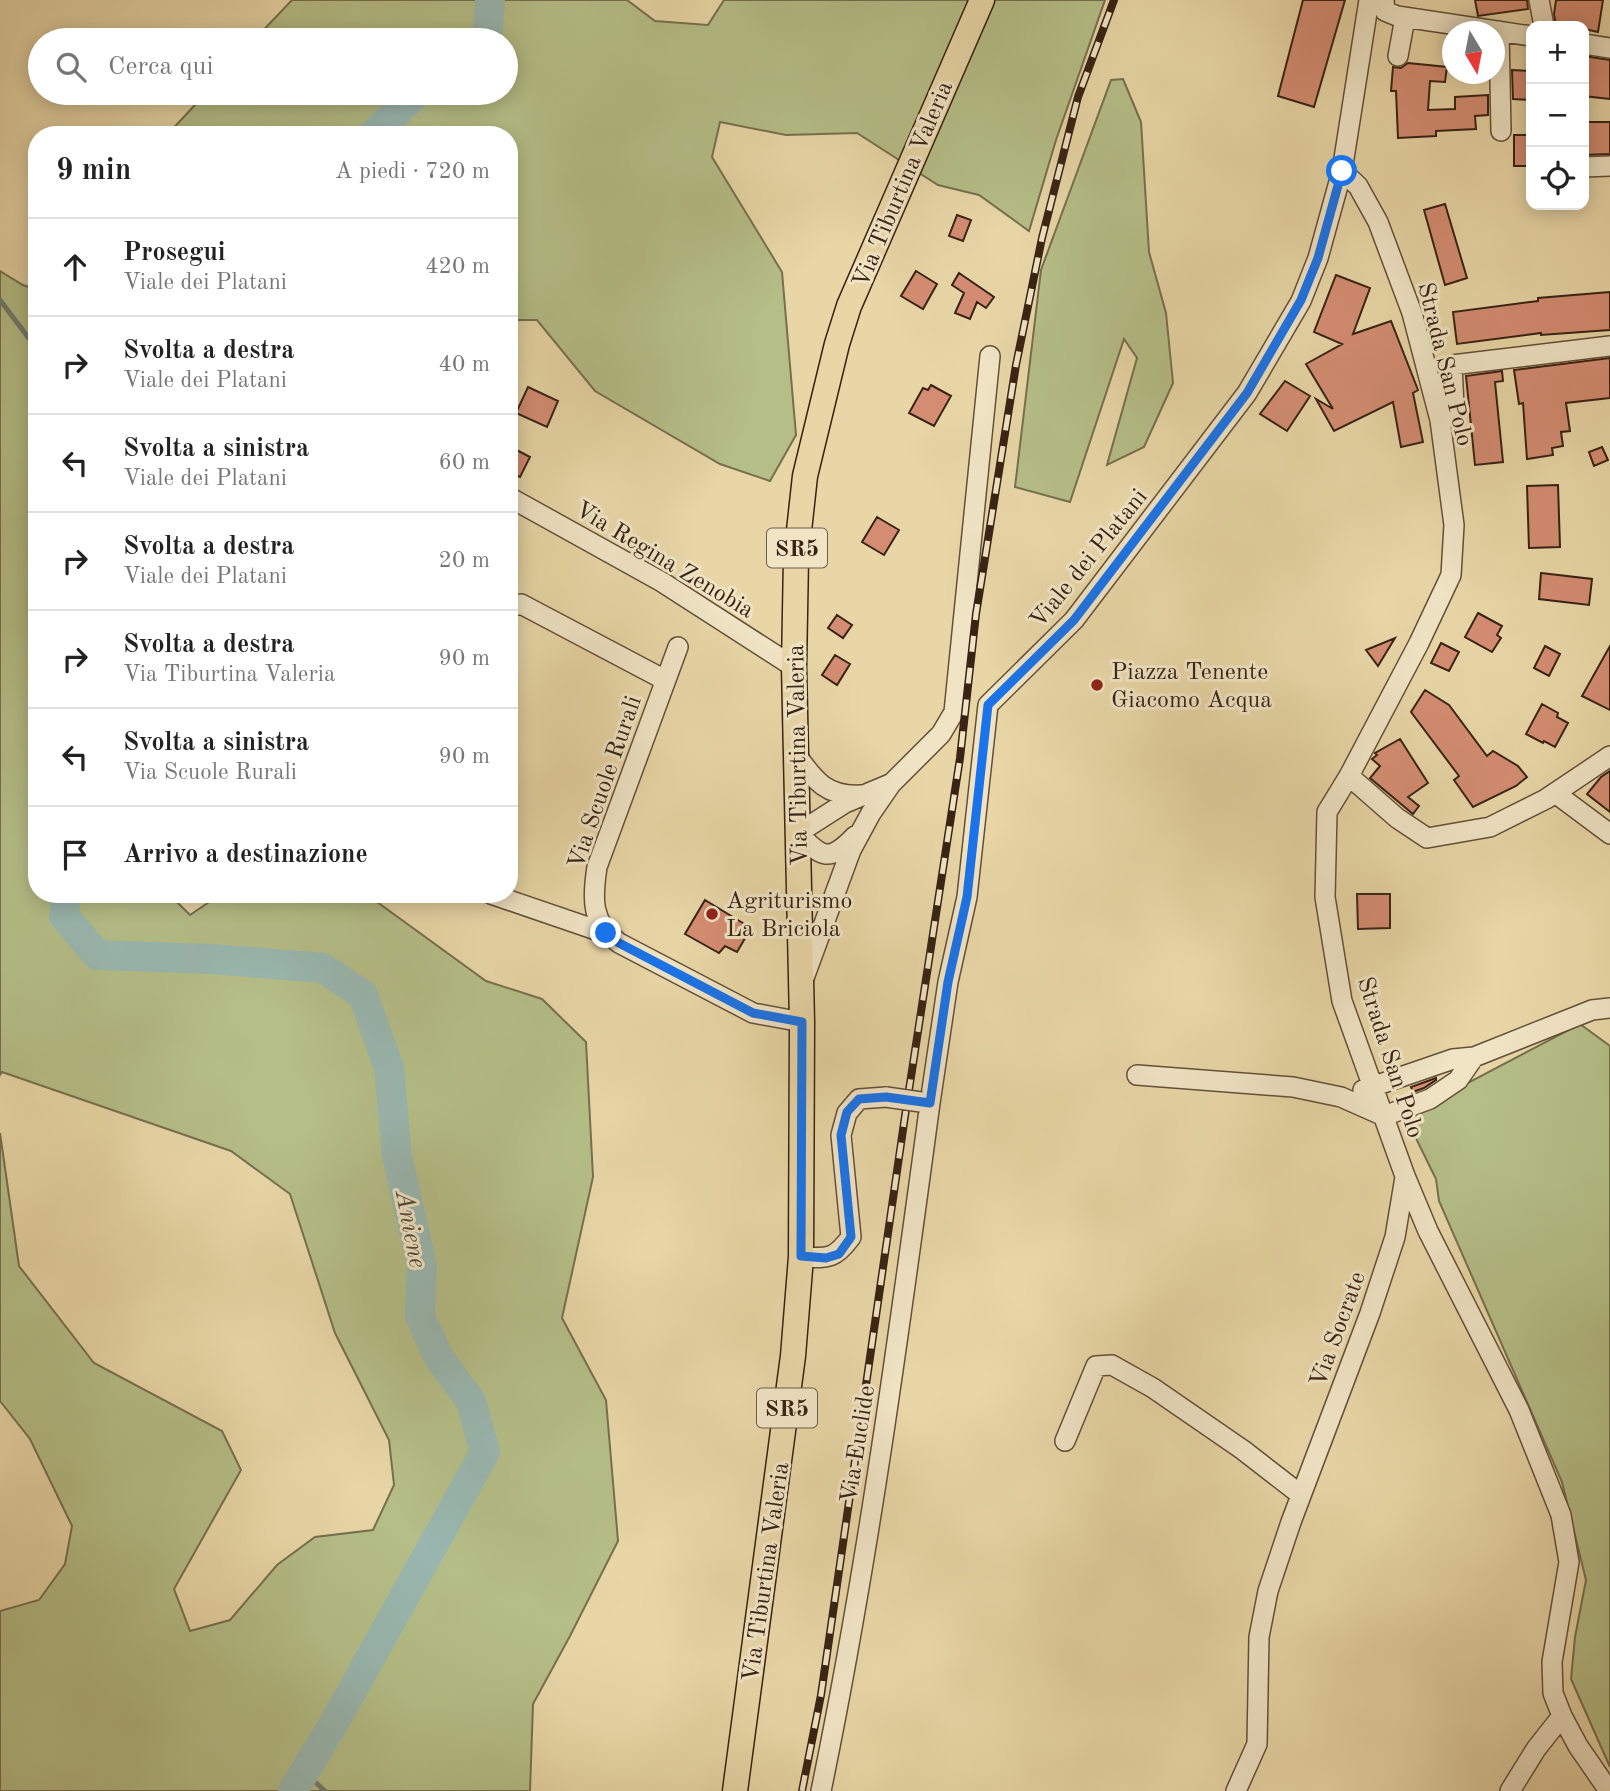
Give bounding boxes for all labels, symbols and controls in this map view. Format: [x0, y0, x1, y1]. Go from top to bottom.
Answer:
north arrow [1442, 21, 1505, 84]
map controls [1526, 21, 1589, 210]
button: + [1526, 21, 1589, 84]
search box [28, 28, 518, 105]
icon: search [52, 48, 90, 86]
text: Cerca qui [108, 54, 213, 80]
street label: Via Tiburtina Valeria [849, 78, 958, 291]
button: − [1526, 84, 1589, 147]
button: locate [1526, 147, 1589, 210]
route start [1326, 155, 1357, 186]
text: 9 min [56, 156, 131, 186]
text: A piedi · 720 m [335, 160, 490, 183]
text: Prosegui [123, 240, 226, 266]
icon: ahead [56, 248, 94, 286]
text: 420 m [425, 255, 490, 278]
text: Viale dei Platani [123, 271, 287, 294]
street label: Strada San Polo [1412, 280, 1476, 449]
text: Svolta a destra [123, 338, 294, 364]
icon: right [56, 346, 94, 384]
text: 40 m [439, 353, 490, 376]
text: Viale dei Platani [123, 369, 287, 392]
text: Svolta a sinistra [123, 436, 309, 462]
icon: left [56, 444, 94, 482]
text: 60 m [439, 451, 490, 474]
text: Viale dei Platani [123, 467, 287, 490]
street label: Viale dei Platani [1026, 485, 1153, 633]
street label: Via Regina Zenobia [570, 498, 758, 624]
road number: SR5 [767, 528, 827, 568]
text: Svolta a destra [123, 534, 294, 560]
icon: right [56, 542, 94, 580]
text: 20 m [439, 549, 490, 572]
text: Viale dei Platani [123, 565, 287, 588]
text: Svolta a destra [123, 632, 294, 658]
icon: right [56, 640, 94, 678]
street label: Via Tiburtina Valeria [785, 644, 813, 866]
text: 90 m [439, 647, 490, 670]
place label: Piazza Tenente Giacomo Acqua [1111, 661, 1272, 713]
text: Via Tiburtina Valeria [123, 663, 335, 686]
marker: Piazza Tenente Giacomo Acqua [1089, 677, 1105, 693]
street label: Via Scuole Rurali [565, 693, 647, 872]
text: Svolta a sinistra [123, 730, 309, 756]
icon: left [56, 738, 94, 776]
text: 90 m [439, 745, 490, 768]
text: Via Scuole Rurali [123, 761, 297, 784]
icon: arrive [56, 836, 94, 874]
text: Arrivo a destinazione [123, 842, 368, 868]
place label: Agriturismo La Briciola [726, 890, 853, 942]
marker: Agriturismo La Briciola [704, 906, 720, 922]
route end [590, 917, 621, 948]
street label: Strada San Polo [1352, 974, 1426, 1141]
water label: Aniene [389, 1186, 430, 1270]
street label: Via Socrate [1307, 1269, 1371, 1391]
street label: Via Euclide [838, 1384, 880, 1505]
road number: SR5 [757, 1388, 817, 1428]
street label: Via Tiburtina Valeria [740, 1461, 794, 1684]

